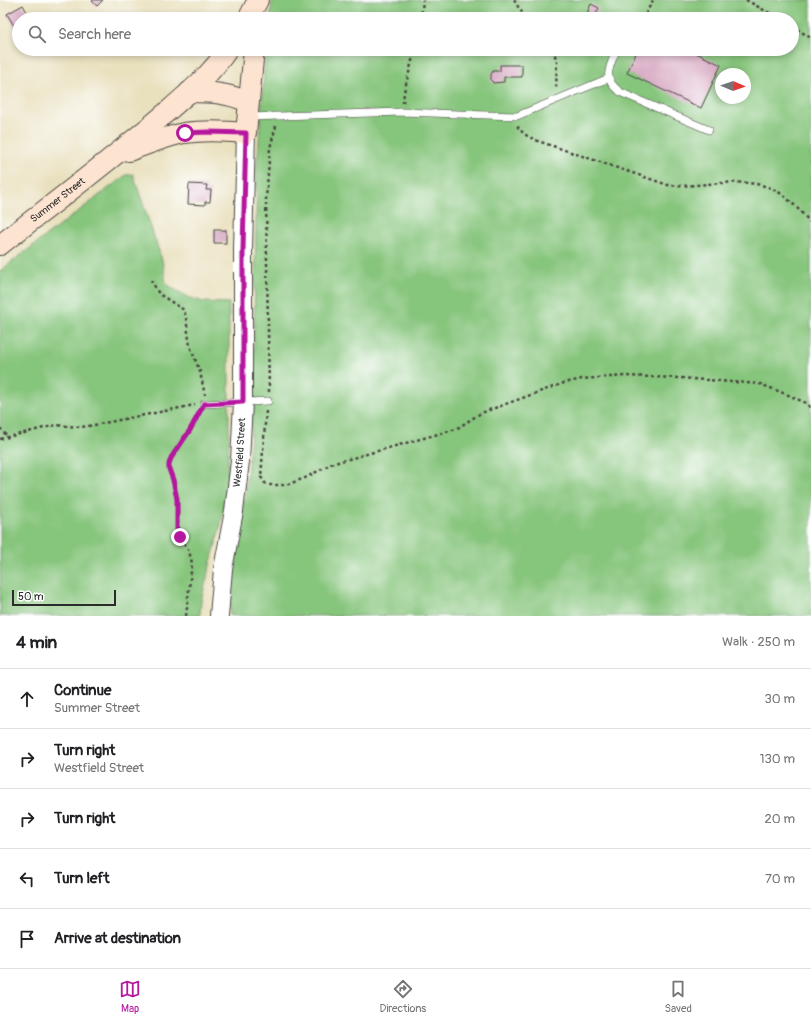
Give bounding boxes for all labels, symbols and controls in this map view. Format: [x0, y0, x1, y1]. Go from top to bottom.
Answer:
search box [12, 12, 799, 56]
icon: search [26, 23, 48, 45]
text: Search here [58, 25, 131, 44]
north arrow [715, 68, 751, 104]
route start [176, 124, 194, 142]
street label: Summer Street [28, 175, 88, 225]
street label: Westfield Street [231, 417, 248, 488]
route end [171, 528, 189, 546]
scale bar [12, 588, 116, 607]
text: 50 m [18, 590, 44, 603]
text: 4 min [16, 632, 57, 653]
text: Walk · 250 m [722, 634, 795, 650]
text: Continue [54, 681, 112, 700]
icon: ahead [16, 688, 38, 710]
text: 30 m [765, 691, 795, 707]
text: Summer Street [54, 700, 140, 716]
text: Turn right [54, 741, 115, 760]
icon: right [16, 748, 38, 770]
text: 130 m [759, 751, 795, 767]
text: Westfield Street [54, 760, 144, 776]
icon: right [16, 808, 38, 830]
text: Turn right [54, 809, 115, 828]
text: 20 m [764, 811, 795, 827]
icon: left [16, 868, 38, 890]
text: Turn left [54, 869, 110, 888]
text: 70 m [765, 871, 795, 887]
icon: arrive [16, 928, 38, 950]
text: Arrive at destination [54, 929, 181, 948]
tab: Map [119, 978, 141, 1015]
tab: Directions [379, 978, 426, 1015]
tab: Saved [665, 978, 692, 1015]

